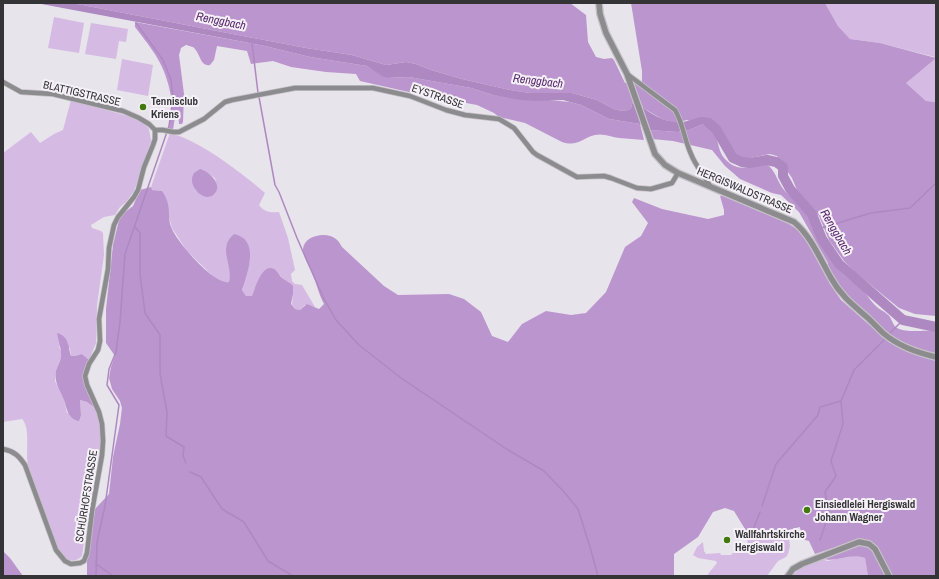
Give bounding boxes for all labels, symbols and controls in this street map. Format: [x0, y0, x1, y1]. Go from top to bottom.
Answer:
water label: Renggbach [195, 8, 247, 34]
water label: Renggbach [512, 70, 564, 92]
street label: BLATTIGSTRASSE [42, 77, 122, 109]
street label: EYSTRASSE [410, 81, 466, 111]
place label: Tennisclub Kriens [151, 94, 198, 121]
marker: Tennisclub Kriens [138, 102, 148, 112]
street label: HERGISWALDSTRASSE [695, 164, 795, 216]
water label: Renggbach [816, 206, 856, 258]
street label: SCHÜRHOFSTRASSE [72, 449, 100, 543]
place label: Einsiedlelei Hergiswald Johann Wagner [815, 497, 915, 524]
marker: Einsiedlelei Hergiswald Johann Wagner [802, 505, 812, 515]
place label: Wallfahrtskirche Hergiswald [735, 527, 805, 554]
marker: Wallfahrtskirche Hergiswald [722, 535, 732, 545]

